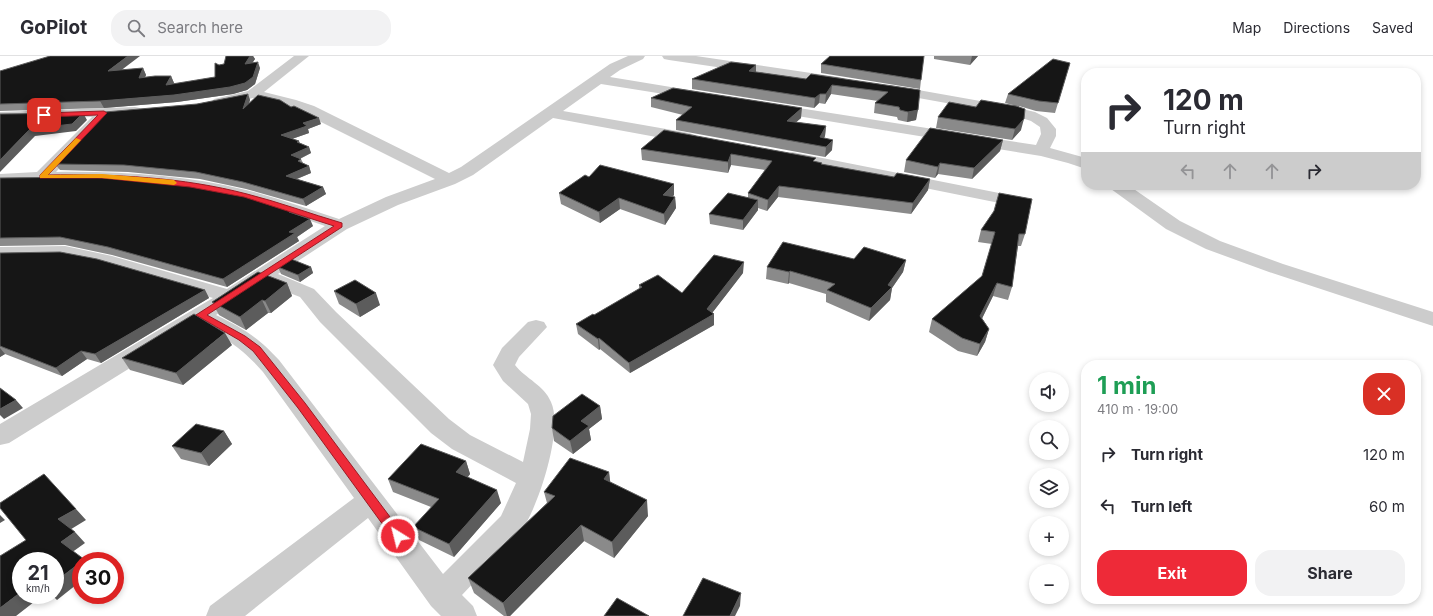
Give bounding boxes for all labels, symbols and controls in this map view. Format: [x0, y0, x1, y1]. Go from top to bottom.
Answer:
search box [111, 10, 391, 46]
text: GoPilot [20, 16, 87, 39]
icon: search [125, 17, 147, 39]
text: Search here [157, 18, 243, 37]
text: Map [1232, 19, 1261, 36]
text: Directions [1283, 19, 1350, 36]
text: Saved [1372, 19, 1413, 36]
text: 120 m [1163, 83, 1244, 117]
icon: right [1097, 84, 1149, 136]
pin [27, 98, 61, 132]
icon: arrive [33, 104, 55, 126]
text: Turn right [1163, 117, 1246, 138]
icon: left [1177, 160, 1199, 182]
icon: ahead [1219, 160, 1241, 182]
icon: ahead [1261, 160, 1283, 182]
icon: right [1303, 160, 1325, 182]
text: 1 min [1097, 371, 1156, 400]
map controls [1029, 372, 1069, 604]
button: sound [1029, 372, 1069, 412]
button: close [1363, 373, 1405, 415]
text: 410 m · 19:00 [1097, 401, 1178, 417]
button: search [1029, 420, 1069, 460]
icon: right [1097, 443, 1119, 465]
text: Turn right [1131, 445, 1203, 464]
text: 120 m [1363, 445, 1405, 464]
button: layers [1029, 468, 1069, 508]
icon: left [1097, 495, 1119, 517]
text: Turn left [1131, 497, 1192, 516]
text: 60 m [1369, 497, 1405, 516]
position arrow [377, 515, 419, 557]
button: + [1029, 516, 1069, 556]
button: Exit [1097, 550, 1247, 596]
button: Share [1255, 550, 1405, 596]
speed limit sign: 30 [72, 552, 124, 604]
text: 21 [27, 561, 49, 585]
button: − [1029, 564, 1069, 604]
text: km/h [26, 582, 50, 594]

